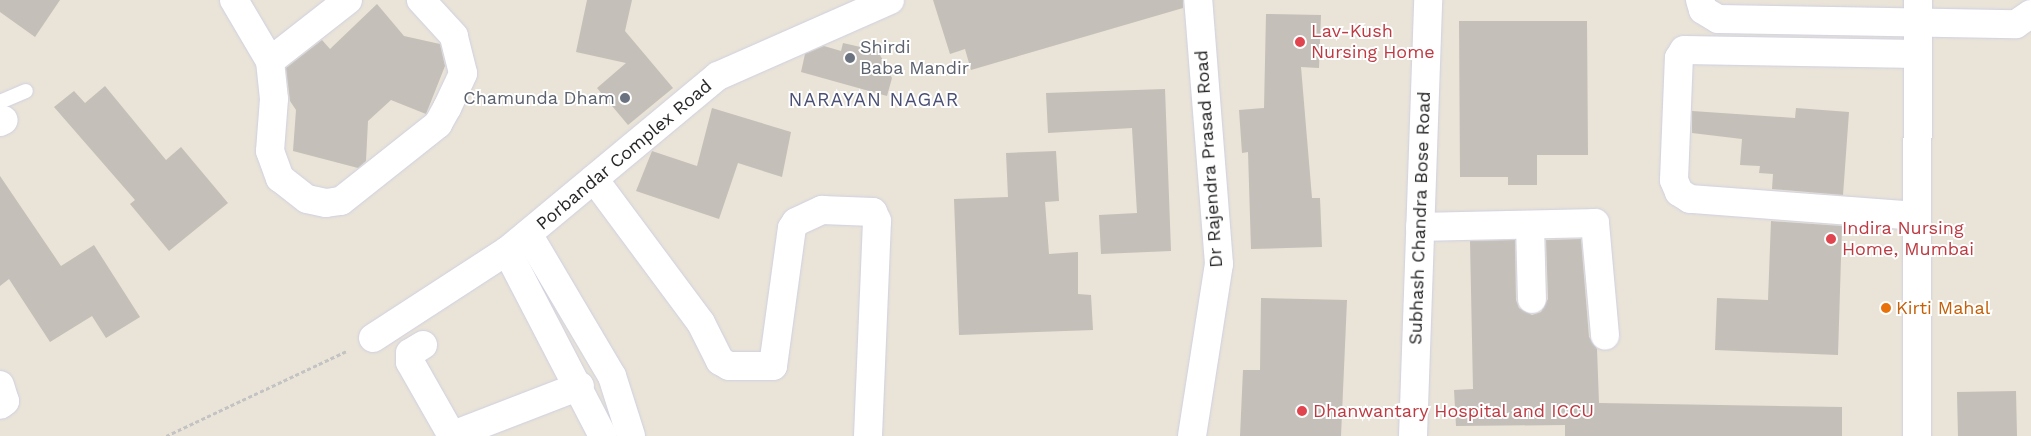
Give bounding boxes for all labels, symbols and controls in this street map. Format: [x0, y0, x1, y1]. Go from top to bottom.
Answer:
place label: Lav-Kush Nursing Home [1311, 21, 1435, 64]
marker: Lav-Kush Nursing Home [1293, 35, 1307, 49]
place label: Shirdi Baba Mandir [860, 37, 970, 80]
street label: Dr Rajendra Prasad Road [1191, 49, 1227, 269]
marker: Shirdi Baba Mandir [844, 52, 856, 64]
street label: Porbandar Complex Road [532, 75, 716, 235]
place label: Chamunda Dham [463, 87, 615, 109]
district label: NARAYAN NAGAR [787, 89, 961, 111]
street label: Subhash Chandra Bose Road [1405, 91, 1435, 345]
marker: Chamunda Dham [619, 92, 631, 104]
place label: Indira Nursing Home, Mumbai [1842, 218, 1974, 260]
marker: Indira Nursing Home, Mumbai [1824, 232, 1838, 246]
place label: Kirti Mahal [1896, 297, 1990, 319]
marker: Kirti Mahal [1880, 302, 1892, 314]
place label: Dhanwantary Hospital and ICCU [1313, 400, 1595, 422]
marker: Dhanwantary Hospital and ICCU [1295, 404, 1309, 418]

